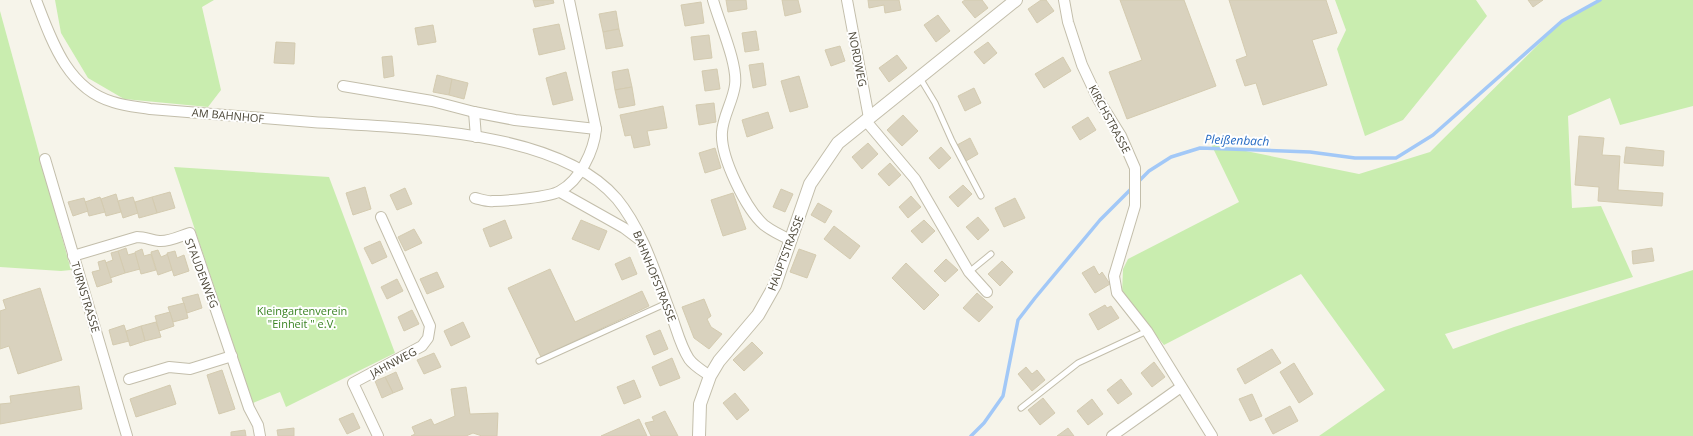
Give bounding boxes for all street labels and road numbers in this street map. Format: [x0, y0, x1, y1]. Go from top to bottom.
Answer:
street label: NORDWEG [845, 30, 871, 88]
street label: KIRCHSTRASSE [1086, 82, 1134, 156]
street label: AM BAHNHOF [191, 104, 265, 126]
street label: HAUPTSTRASSE [764, 213, 806, 293]
street label: BAHNHOFSTRASSE [630, 228, 680, 324]
street label: STAUDENWEG [182, 236, 222, 310]
street label: TURNSTRASSE [68, 260, 104, 334]
street label: JAHNWEG [366, 344, 419, 381]

